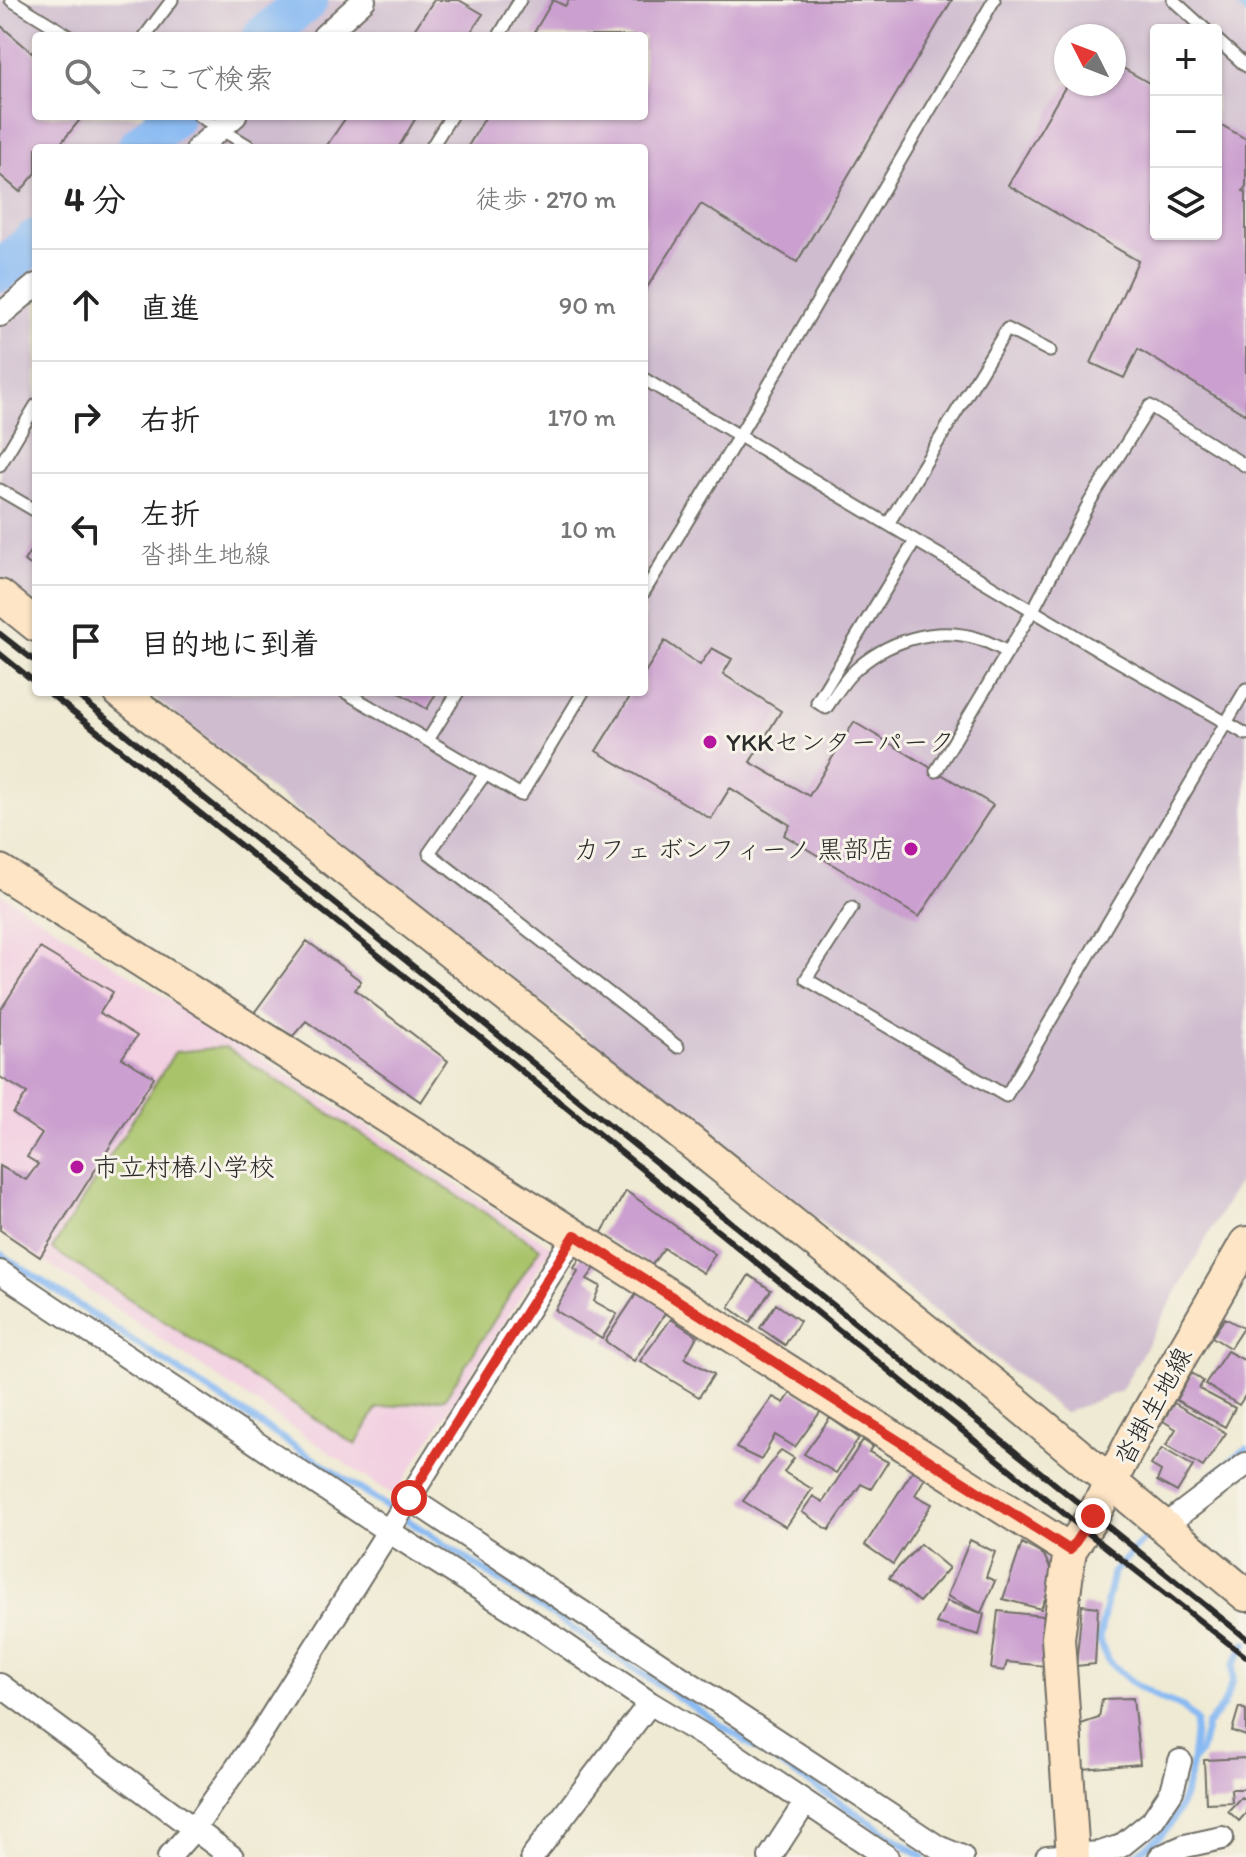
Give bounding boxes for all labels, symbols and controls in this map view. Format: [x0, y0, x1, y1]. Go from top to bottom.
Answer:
north arrow [1054, 24, 1126, 96]
map controls [1150, 24, 1222, 240]
button: + [1150, 24, 1222, 96]
search box [32, 32, 648, 120]
icon: search [60, 54, 104, 98]
text: ここで検索 [124, 60, 274, 97]
button: − [1150, 96, 1222, 168]
button: layers [1150, 168, 1222, 240]
text: 4 分 [64, 179, 126, 220]
text: 徒歩 · 270 m [476, 183, 616, 215]
icon: ahead [64, 283, 108, 327]
text: 直進 [140, 289, 200, 326]
text: 90 m [559, 289, 616, 321]
icon: right [64, 395, 108, 439]
text: 右折 [140, 401, 200, 438]
text: 170 m [547, 401, 616, 433]
text: 左折 [140, 495, 200, 532]
icon: left [64, 507, 108, 551]
text: 10 m [560, 513, 616, 545]
text: 沓掛生地線 [140, 538, 270, 570]
icon: arrive [64, 619, 108, 663]
text: 目的地に到着 [140, 625, 320, 662]
place label: YKKセンターパーク [726, 726, 955, 758]
marker: YKKセンターパーク [701, 733, 719, 751]
place label: カフェ ボンフィーノ 黒部店 [573, 833, 895, 865]
marker: カフェ ボンフィーノ 黒部店 [902, 840, 920, 858]
place label: 市立村椿小学校 [93, 1151, 275, 1183]
marker: 市立村椿小学校 [68, 1158, 86, 1176]
street label: 沓掛生地線 [1107, 1341, 1199, 1471]
route start [391, 1480, 427, 1516]
route end [1075, 1498, 1111, 1534]

